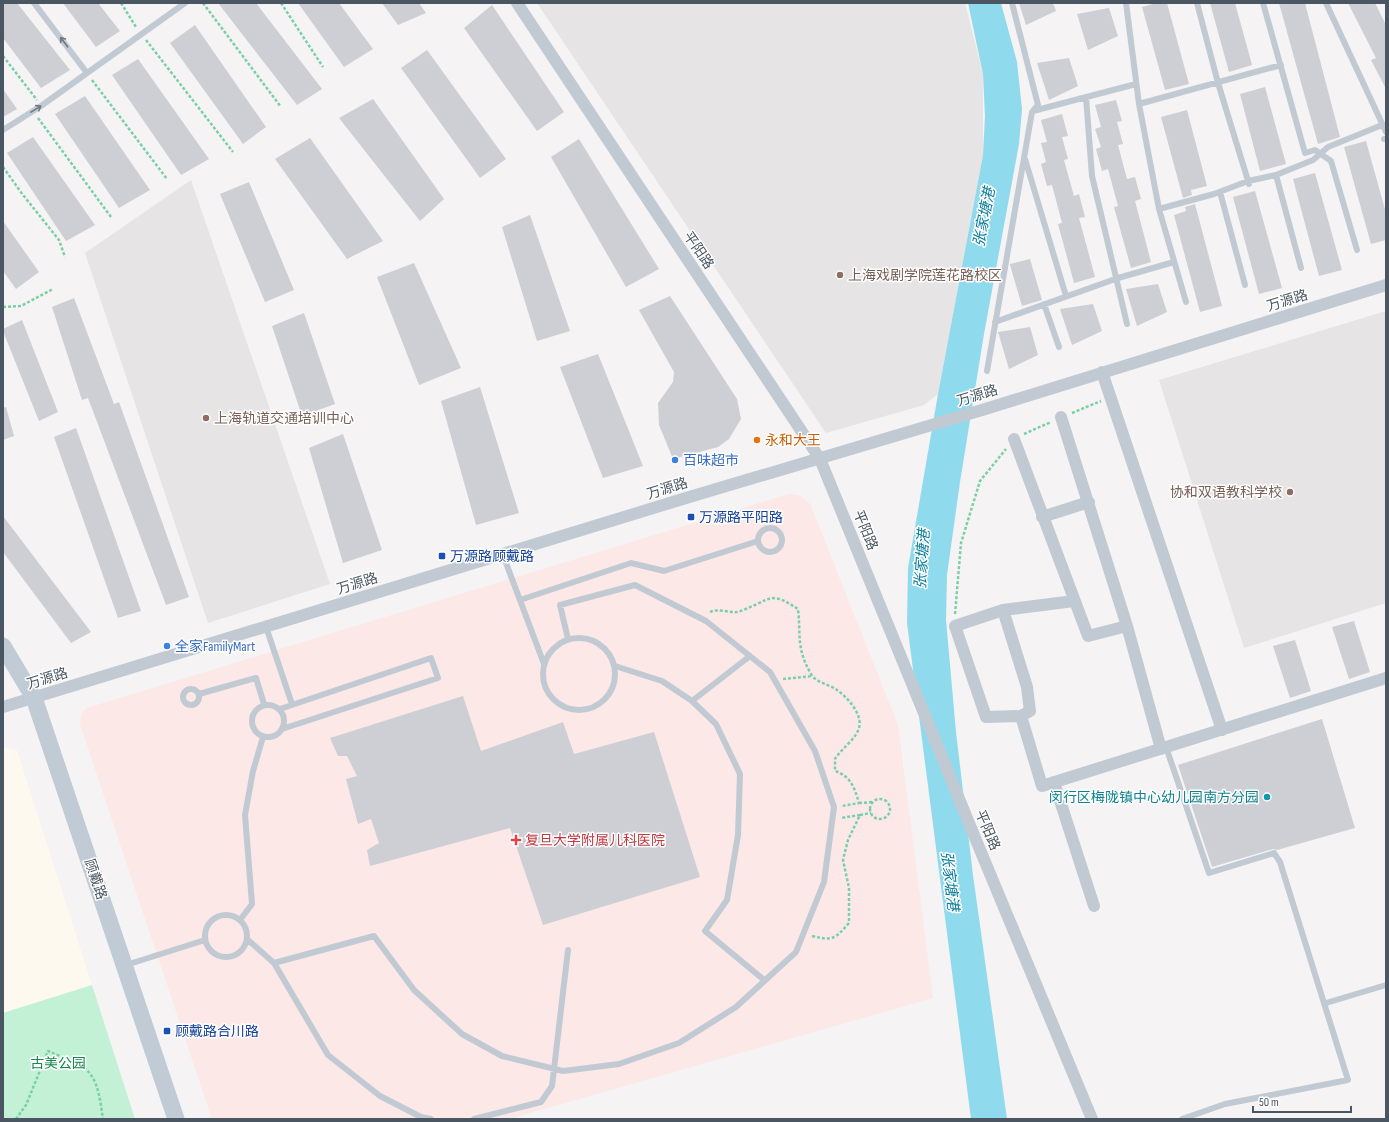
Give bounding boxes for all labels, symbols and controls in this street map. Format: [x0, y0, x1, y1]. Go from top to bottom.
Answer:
one-way arrow [59, 36, 68, 47]
one-way arrow [30, 105, 41, 113]
water label: 张家塘港 [969, 184, 1000, 248]
street label: 平阳路 [680, 228, 717, 272]
place label: 上海戏剧学院莲花路校区 [848, 267, 1002, 284]
marker: 上海戏剧学院莲花路校区 [835, 270, 845, 280]
street label: 万源路 [1265, 286, 1310, 315]
street label: 万源路 [955, 381, 1000, 410]
place label: 上海轨道交通培训中心 [214, 410, 354, 427]
marker: 上海轨道交通培训中心 [201, 413, 211, 423]
place label: 永和大王 [765, 432, 821, 449]
marker: 永和大王 [752, 435, 762, 445]
place label: 百味超市 [683, 452, 739, 469]
marker: 百味超市 [670, 455, 680, 465]
street label: 万源路 [645, 474, 690, 503]
place label: 协和双语教科学校 [1170, 484, 1282, 501]
marker: 协和双语教科学校 [1285, 487, 1295, 497]
street label: 平阳路 [850, 508, 881, 553]
place label: 万源路平阳路 [699, 509, 783, 526]
marker: 万源路平阳路 [686, 512, 696, 522]
water label: 张家塘港 [911, 526, 934, 590]
place label: 万源路顾戴路 [450, 548, 534, 565]
marker: 万源路顾戴路 [437, 551, 447, 561]
street label: 万源路 [335, 569, 380, 598]
place label: 全家FamilyMart [175, 638, 255, 655]
marker: 全家FamilyMart [162, 641, 172, 651]
street label: 万源路 [25, 664, 70, 693]
place label: 闵行区梅陇镇中心幼儿园南方分园 [1049, 789, 1259, 806]
marker: 闵行区梅陇镇中心幼儿园南方分园 [1262, 792, 1272, 802]
street label: 平阳路 [972, 808, 1004, 853]
place label: 复旦大学附属儿科医院 [525, 832, 665, 849]
marker: 复旦大学附属儿科医院 [510, 834, 522, 846]
water label: 张家塘港 [936, 850, 963, 914]
street label: 顾戴路 [81, 857, 110, 902]
place label: 顾戴路合川路 [175, 1023, 259, 1040]
marker: 顾戴路合川路 [162, 1026, 172, 1036]
park label: 古美公园 [30, 1055, 86, 1072]
scale bar [1253, 1088, 1351, 1114]
text: 50 m [1259, 1095, 1279, 1110]

